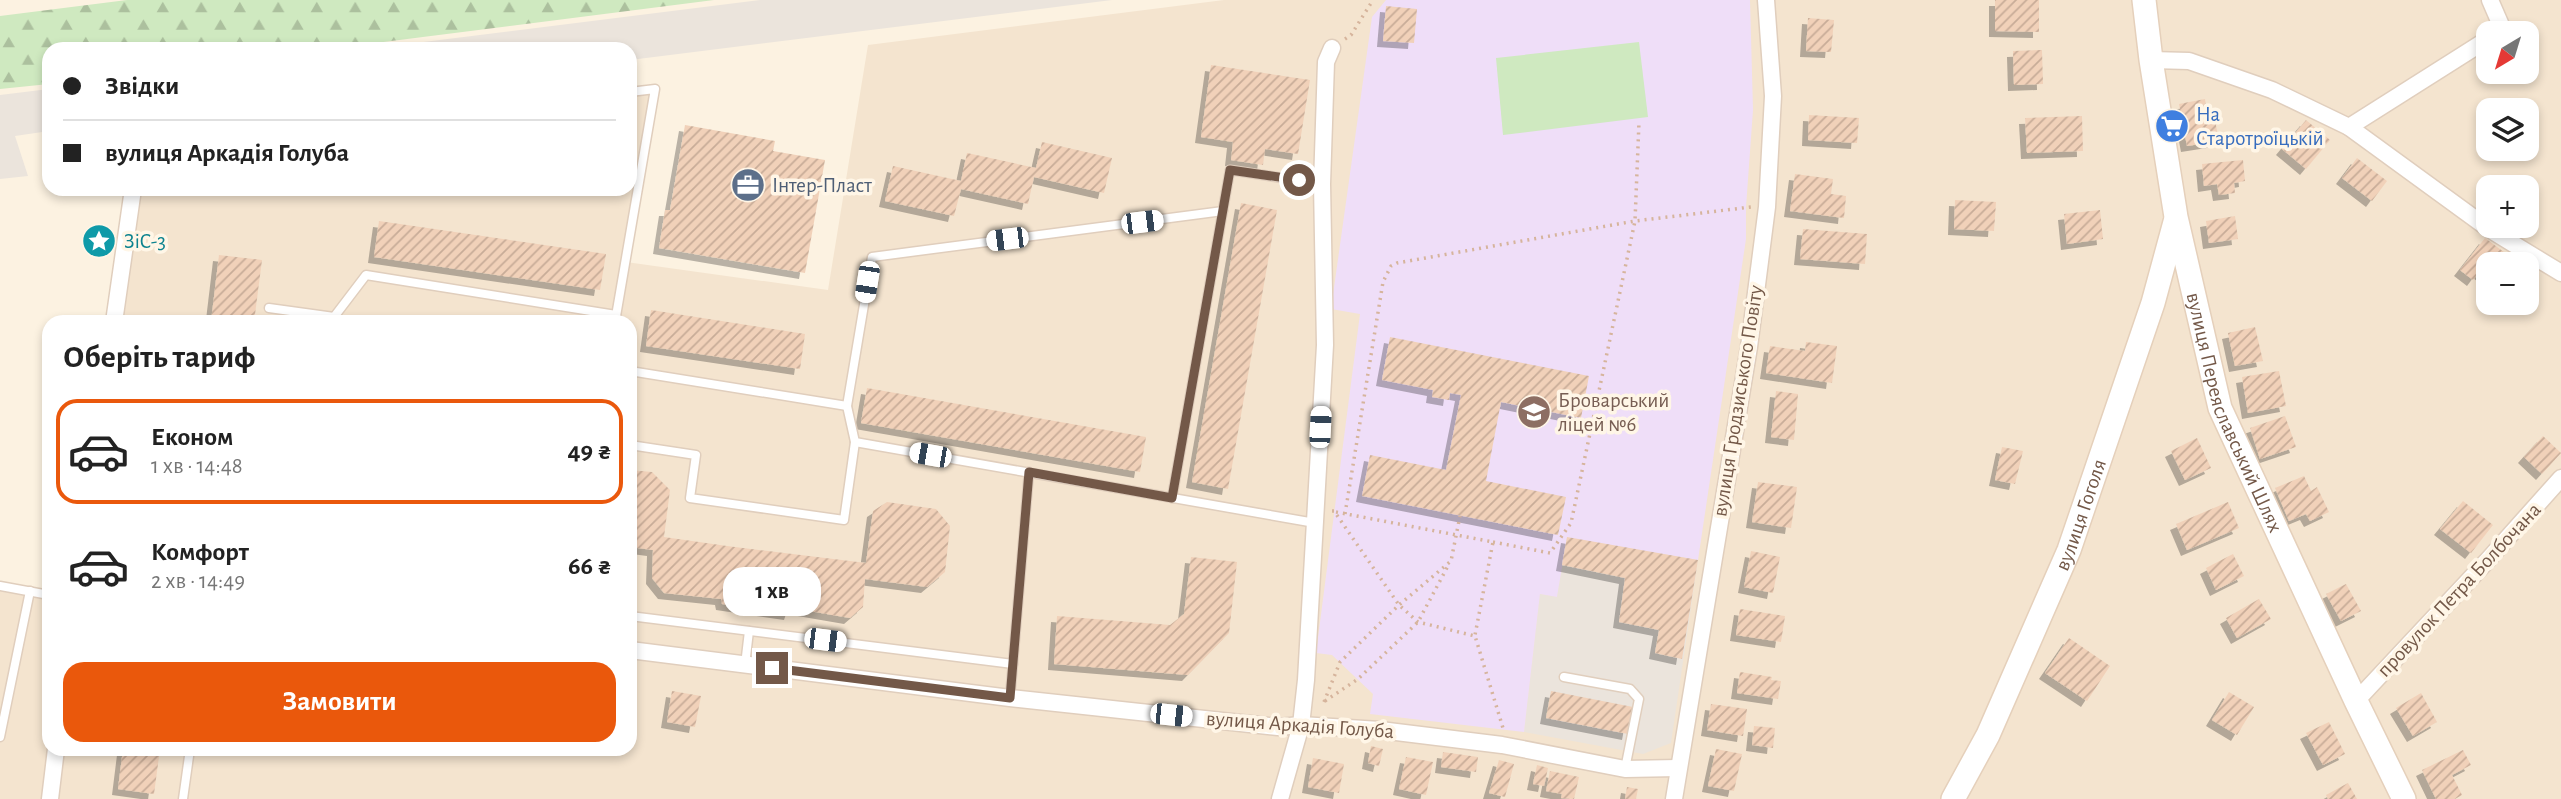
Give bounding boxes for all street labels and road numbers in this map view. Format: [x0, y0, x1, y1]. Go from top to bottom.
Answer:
street label: вулиця Гродзиського Повіту [1709, 284, 1767, 518]
street label: вулиця Переяславський Шлях [2183, 290, 2287, 535]
street label: вулиця Гоголя [2051, 456, 2110, 574]
street label: провулок Петра Болбочана [2373, 499, 2545, 681]
street label: вулиця Аркадія Голуба [1205, 708, 1395, 742]

